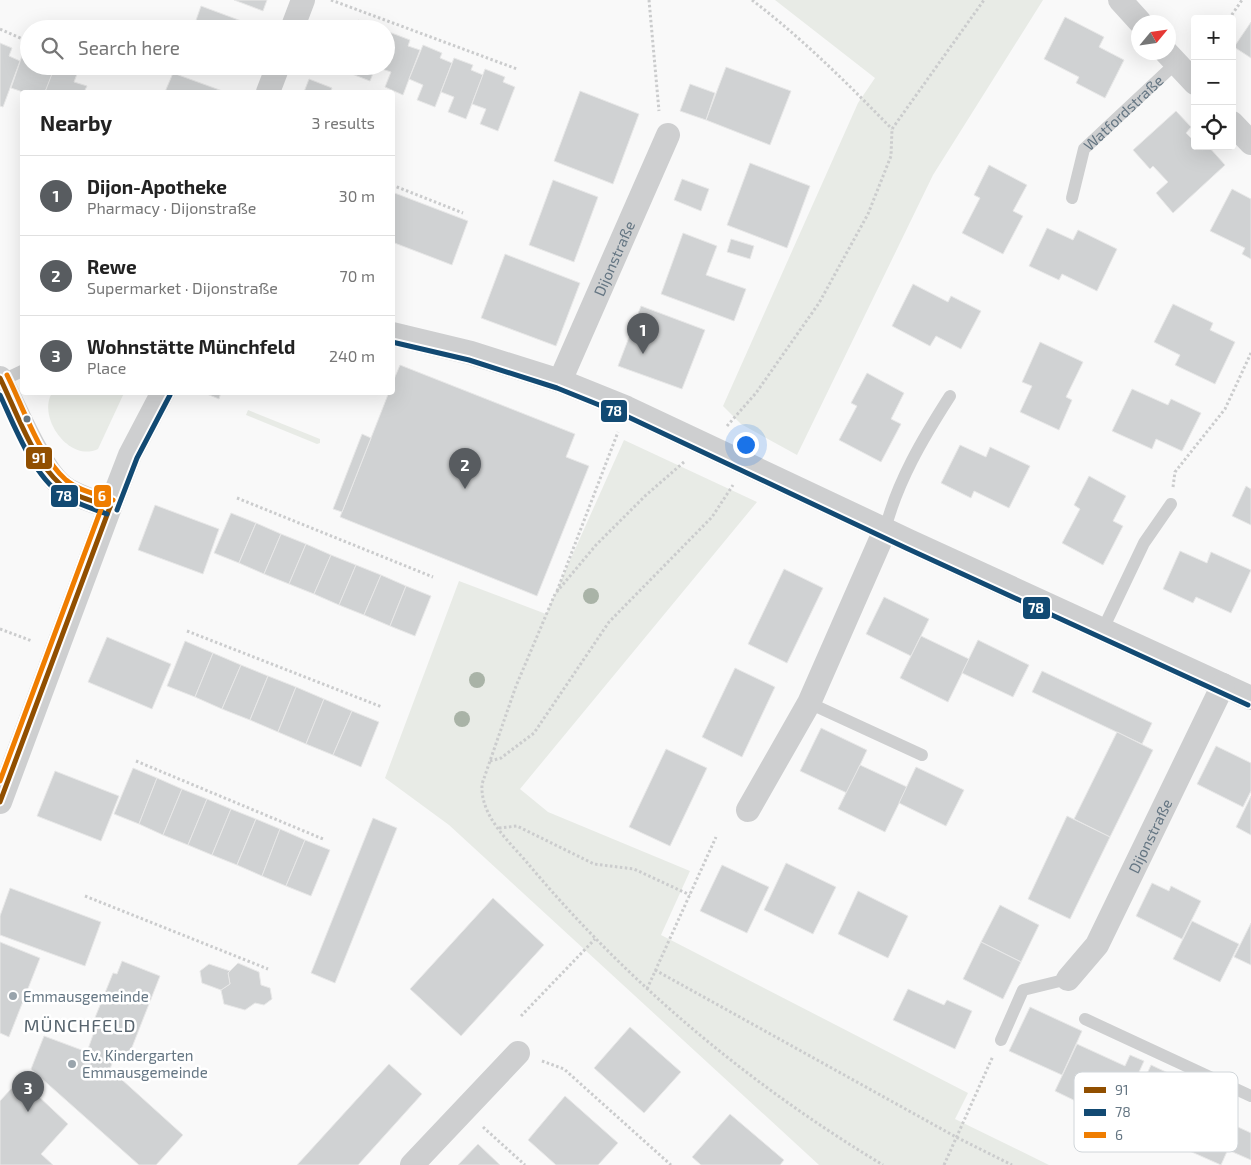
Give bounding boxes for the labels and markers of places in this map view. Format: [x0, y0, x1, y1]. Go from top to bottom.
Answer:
pin: 1 [627, 313, 659, 354]
unlabelled marker [22, 414, 32, 424]
pin: 2 [449, 448, 481, 489]
place label: Emmausgemeinde [23, 987, 149, 1005]
marker: Emmausgemeinde [7, 990, 19, 1002]
place label: Ev. Kindergarten Emmausgemeinde [82, 1046, 208, 1081]
marker: Ev. Kindergarten Emmausgemeinde [66, 1058, 78, 1070]
pin: 3 [12, 1071, 44, 1112]

